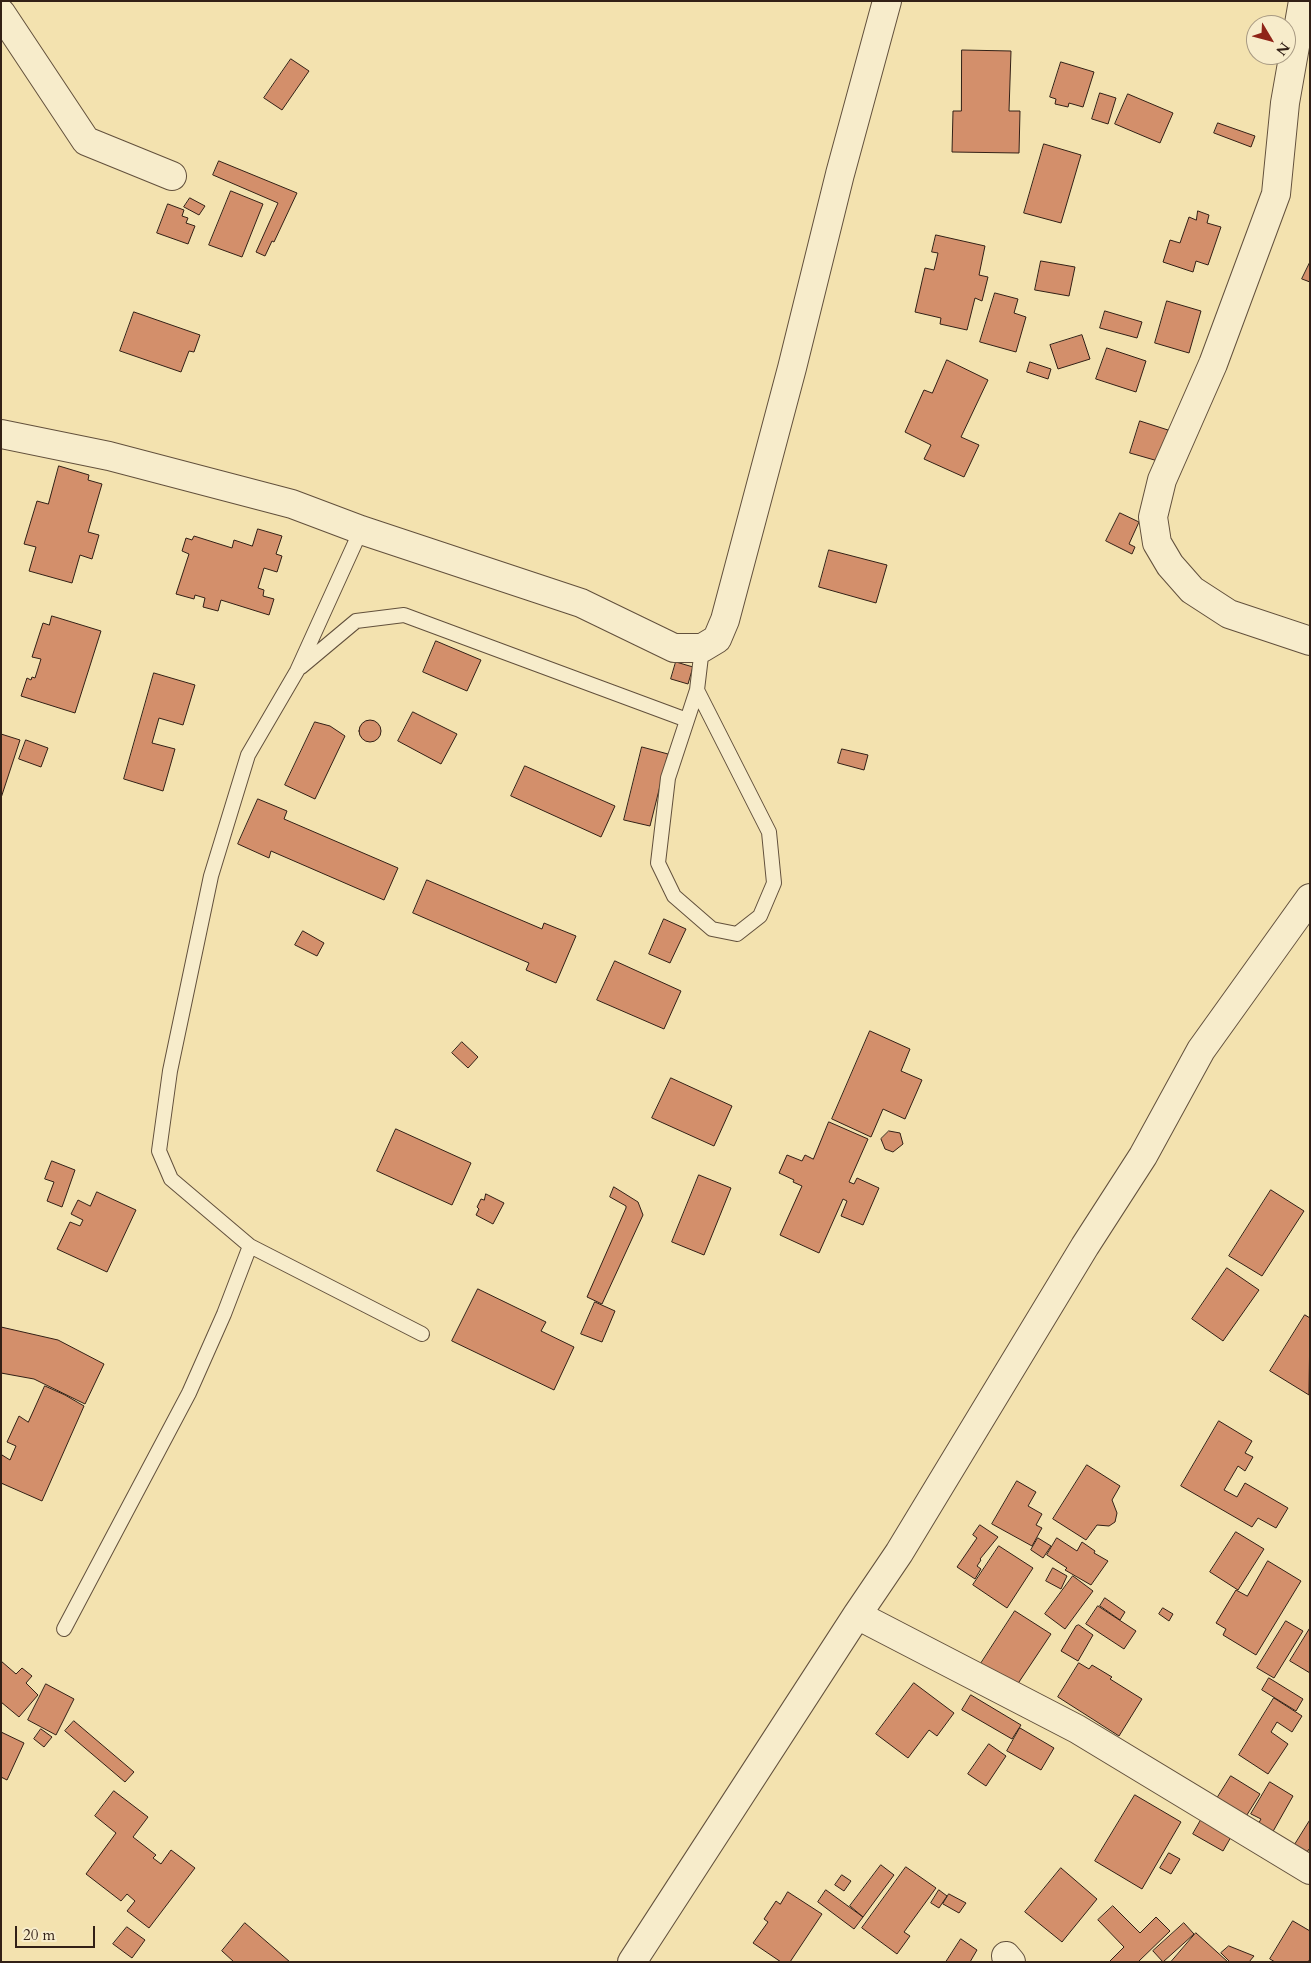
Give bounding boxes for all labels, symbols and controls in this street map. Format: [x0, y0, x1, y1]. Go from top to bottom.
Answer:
north arrow [1246, 15, 1296, 65]
text: N [1271, 38, 1294, 59]
scale bar [18, 1916, 98, 1948]
text: 20 m [23, 1925, 55, 1945]

